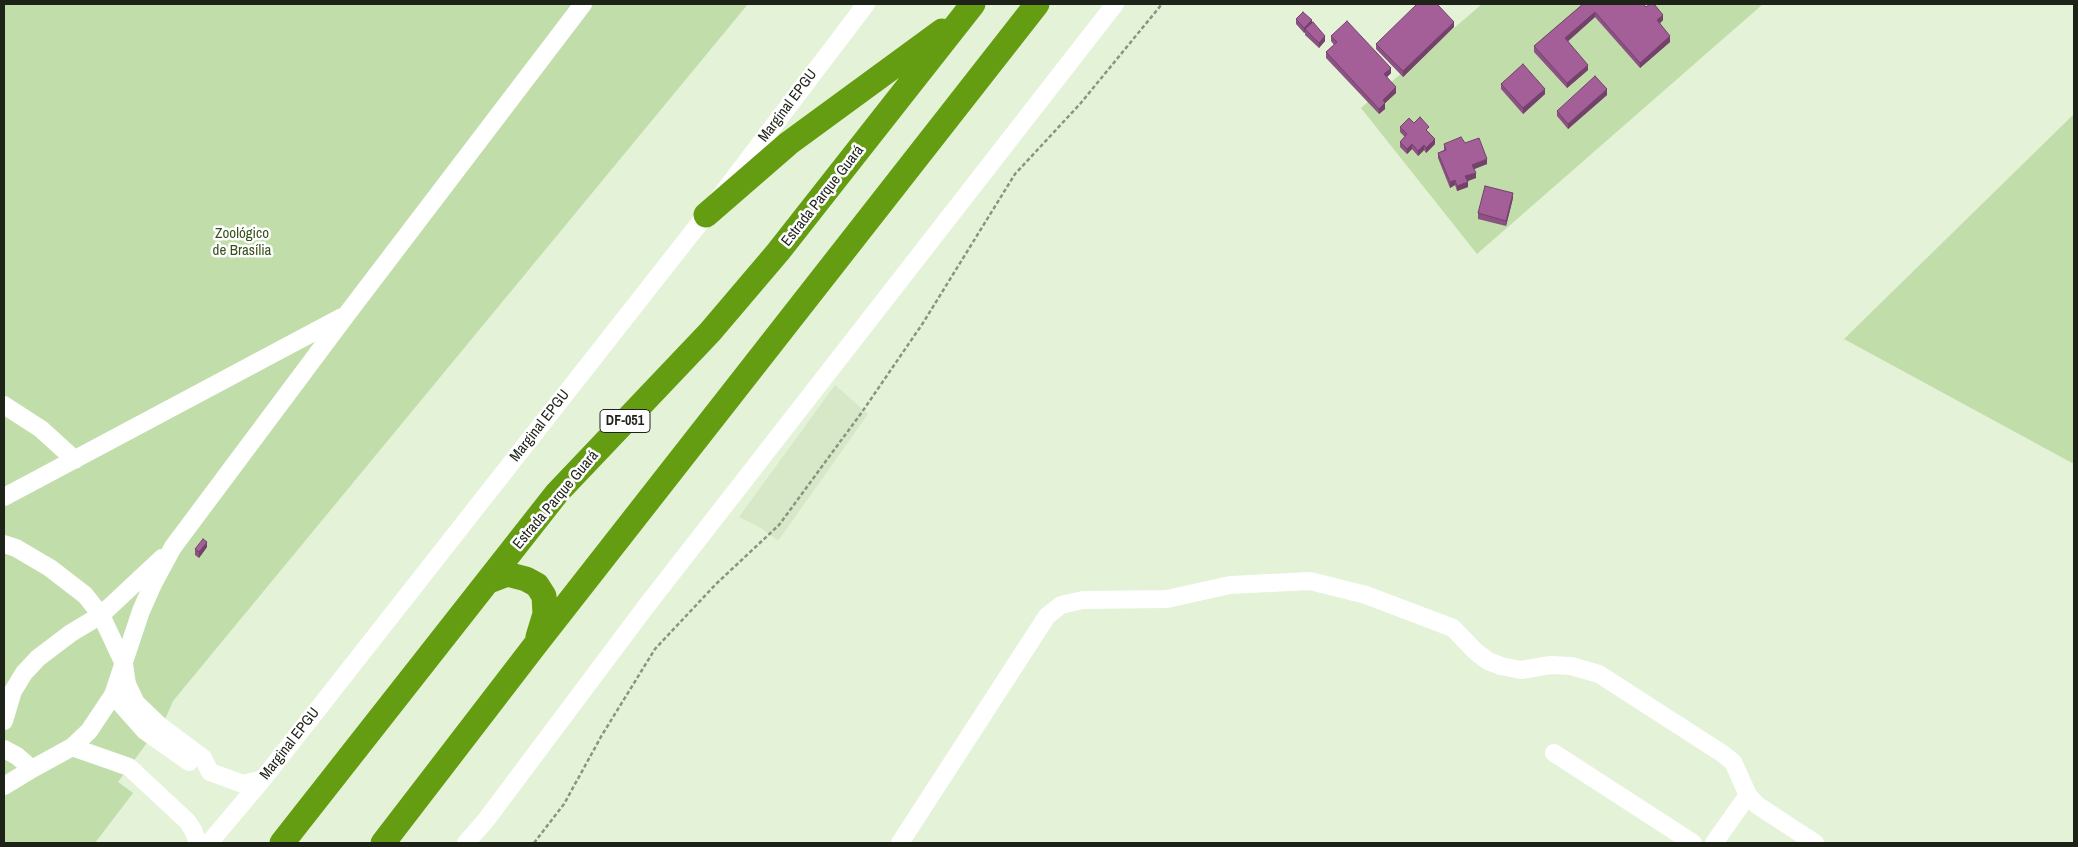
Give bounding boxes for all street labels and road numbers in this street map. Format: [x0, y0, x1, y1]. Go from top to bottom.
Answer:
street label: Marginal EPGU [755, 66, 821, 146]
street label: Estrada Parque Guará [778, 142, 868, 250]
street label: Marginal EPGU [506, 387, 574, 465]
road number: DF-051 [600, 410, 650, 432]
street label: Estrada Parque Guará [510, 447, 602, 553]
street label: Marginal EPGU [256, 705, 324, 783]

